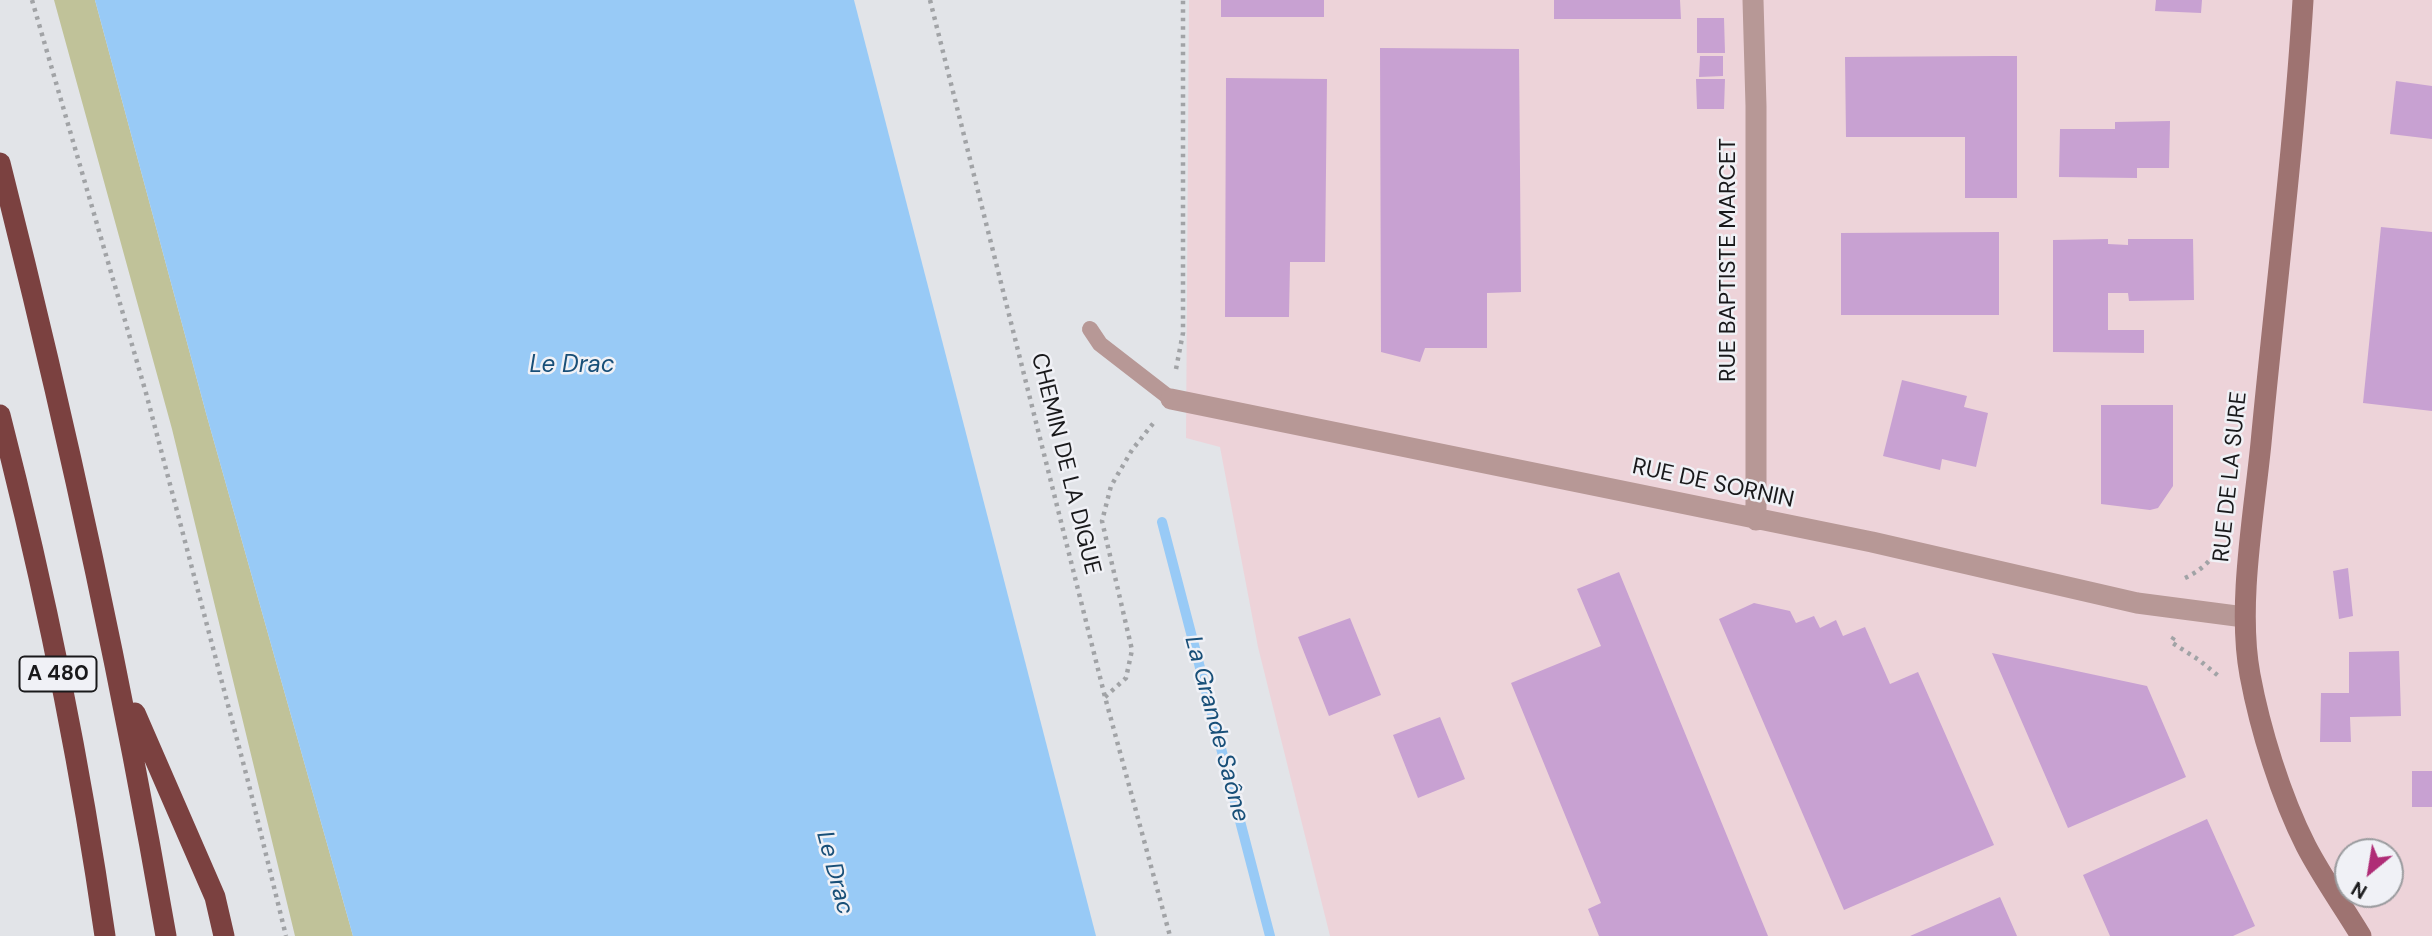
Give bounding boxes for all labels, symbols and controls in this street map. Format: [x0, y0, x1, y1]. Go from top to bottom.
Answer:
street label: RUE BAPTISTE MARCET [1715, 138, 1743, 382]
street label: CHEMIN DE LA DIGUE [1024, 351, 1106, 577]
water label: Le Drac [529, 352, 615, 380]
street label: RUE DE LA SURE [2208, 390, 2254, 564]
street label: RUE DE SORNIN [1630, 453, 1796, 515]
water label: La Grande Saône [1177, 633, 1255, 825]
road number: A 480 [20, 656, 96, 692]
water label: Le Drac [809, 828, 859, 918]
north arrow [2334, 838, 2404, 908]
text: N [2347, 876, 2372, 904]

